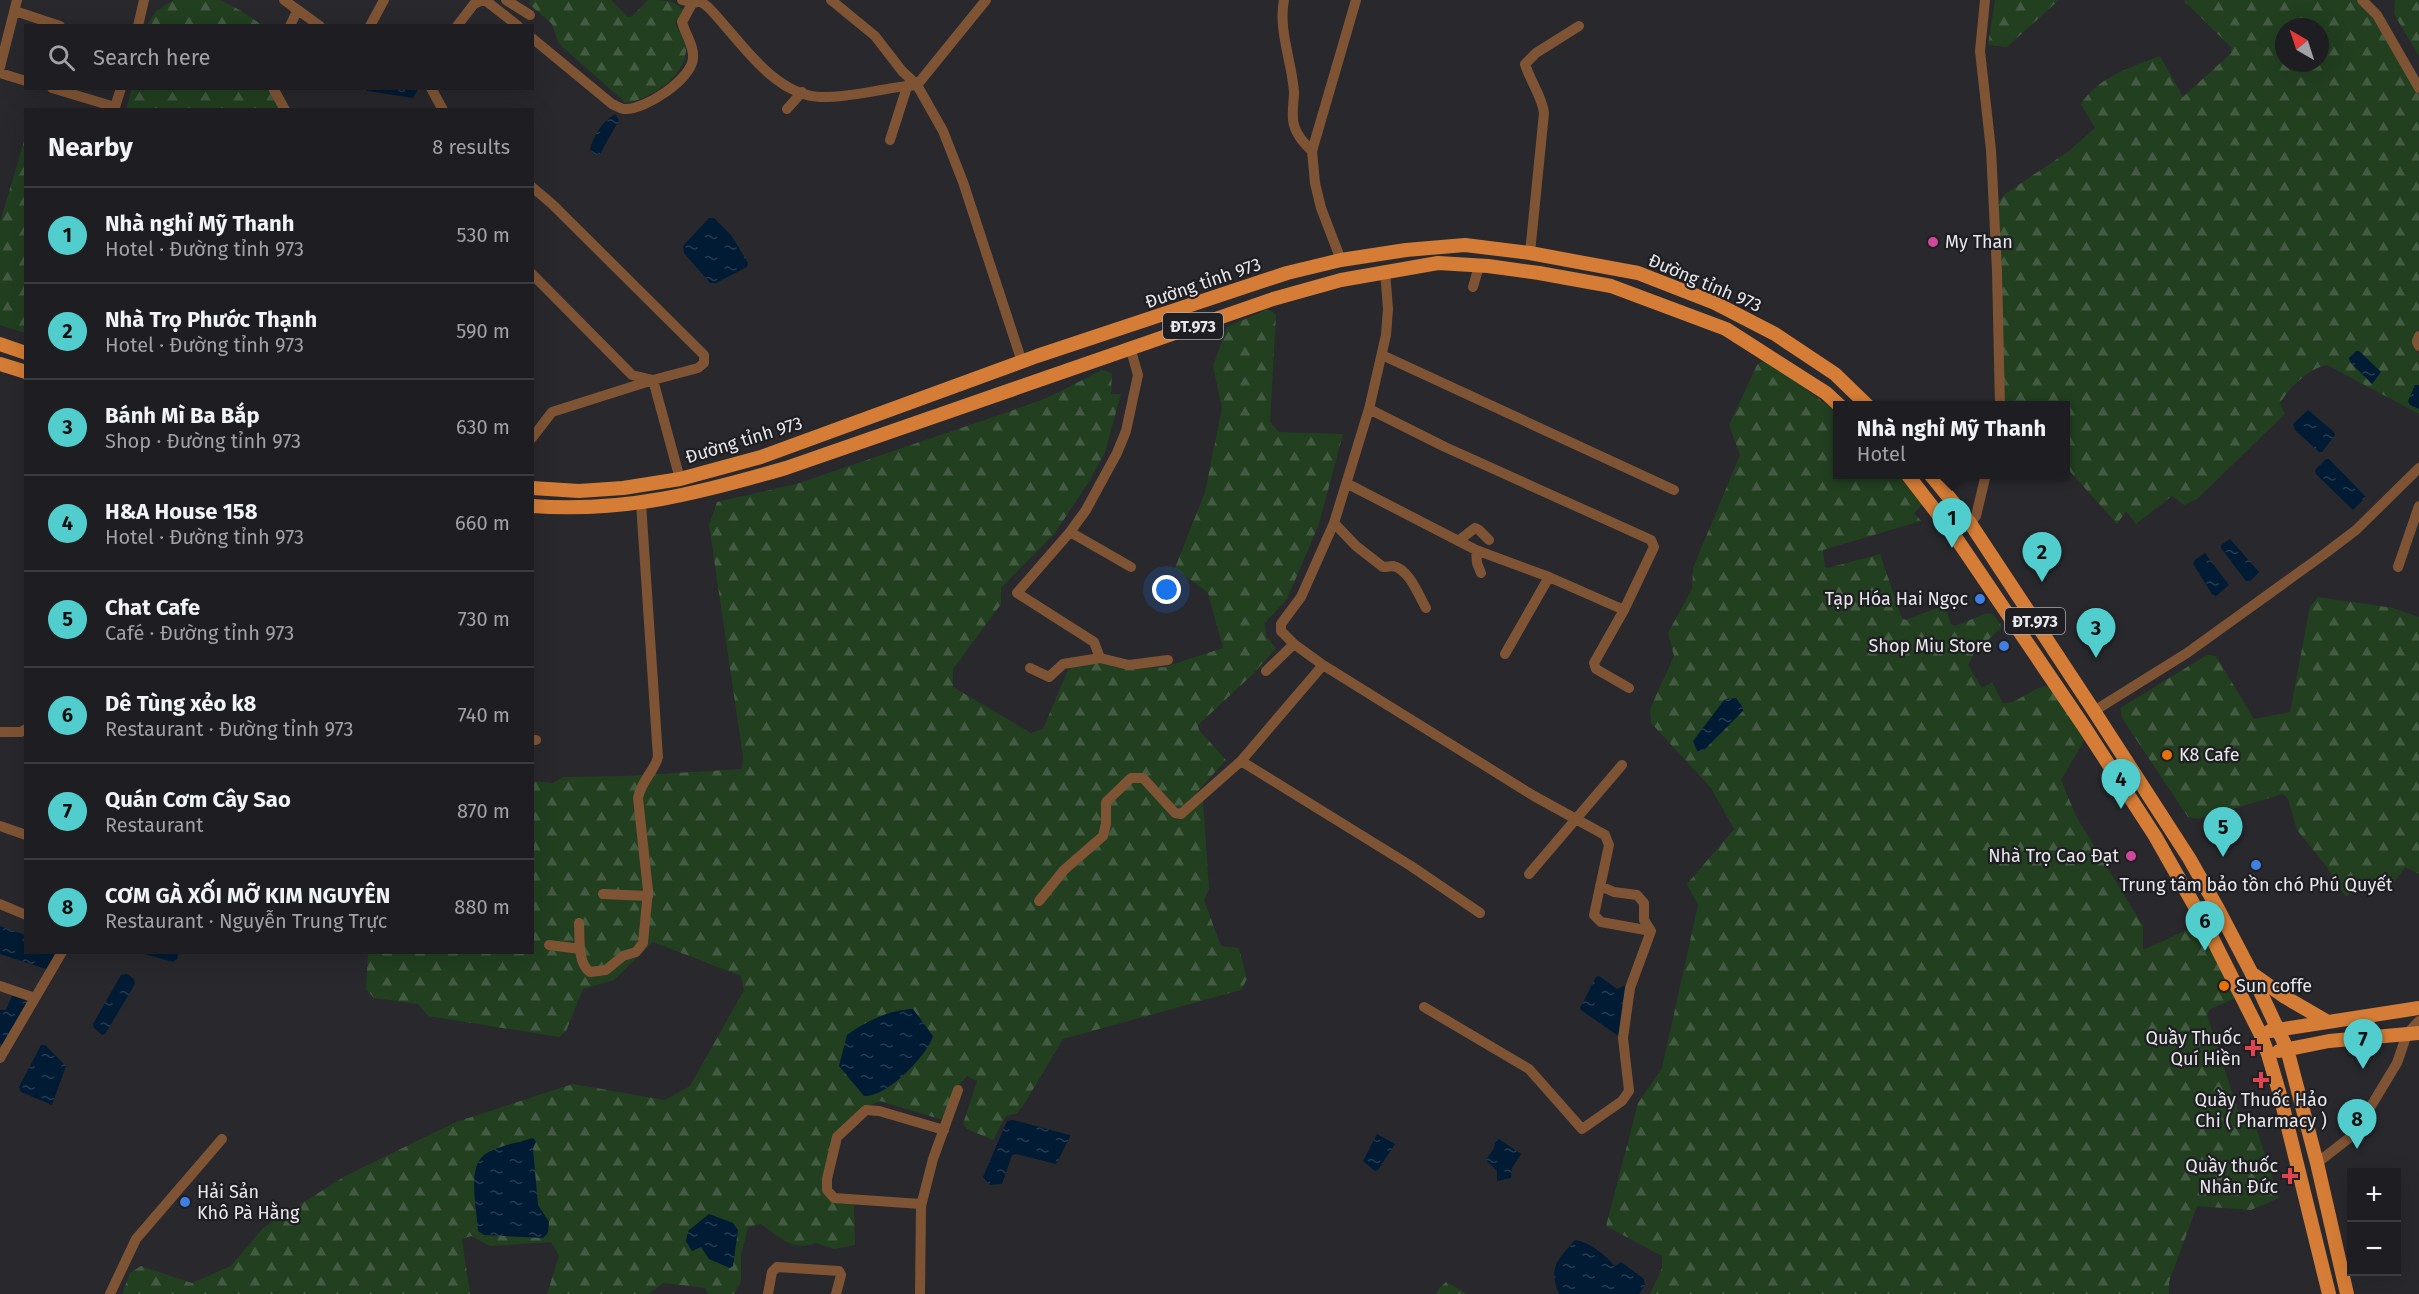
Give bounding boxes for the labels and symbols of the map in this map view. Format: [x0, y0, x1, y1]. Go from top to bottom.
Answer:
north arrow [2275, 18, 2329, 72]
place label: My Than [1945, 231, 2013, 253]
marker: My Than [1926, 235, 1940, 249]
street label: Đường tỉnh 973 [1645, 249, 1765, 317]
street label: Đường tỉnh 973 [1142, 253, 1264, 313]
road number: ĐT.973 [1163, 313, 1223, 339]
street label: Đường tỉnh 973 [683, 412, 805, 468]
pin: 1 [1932, 498, 1972, 548]
pin: 2 [2022, 532, 2062, 582]
your location [1152, 575, 1181, 604]
place label: Tạp Hóa Hai Ngọc [1825, 588, 1968, 610]
marker: Tạp Hóa Hai Ngọc [1973, 592, 1987, 606]
road number: ĐT.973 [2005, 608, 2065, 634]
pin: 3 [2076, 608, 2116, 658]
place label: Shop Miu Store [1869, 635, 1992, 657]
marker: Shop Miu Store [1997, 639, 2011, 653]
place label: K8 Cafe [2179, 744, 2239, 766]
marker: K8 Cafe [2160, 748, 2174, 762]
pin: 4 [2102, 760, 2140, 809]
pin: 5 [2204, 808, 2242, 857]
place label: Nhà Trọ Cao Đạt [1988, 845, 2119, 867]
marker: Nhà Trọ Cao Đạt [2124, 849, 2138, 863]
marker: Trung tâm bảo tồn chó Phú Quyết [2249, 858, 2263, 872]
place label: Trung tâm bảo tồn chó Phú Quyết [2119, 874, 2393, 896]
pin: 6 [2186, 902, 2224, 951]
place label: Sun coffe [2236, 975, 2312, 997]
marker: Sun coffe [2217, 979, 2231, 993]
pin: 7 [2344, 1020, 2382, 1069]
place label: Quầy Thuốc Quí Hiền [2145, 1027, 2241, 1070]
marker: Quầy Thuốc Quí Hiền [2246, 1041, 2260, 1055]
marker: Quầy Thuốc Hảo Chi ( Pharmacy ) [2254, 1073, 2268, 1087]
place label: Quầy Thuốc Hảo Chi ( Pharmacy ) [2195, 1089, 2327, 1132]
pin: 8 [2338, 1100, 2376, 1149]
place label: Quầy thuốc Nhân Đức [2185, 1155, 2278, 1198]
marker: Quầy thuốc Nhân Đức [2283, 1169, 2297, 1183]
place label: Hải Sản Khô Pà Hằng [197, 1181, 300, 1224]
marker: Hải Sản Khô Pà Hằng [178, 1195, 192, 1209]

